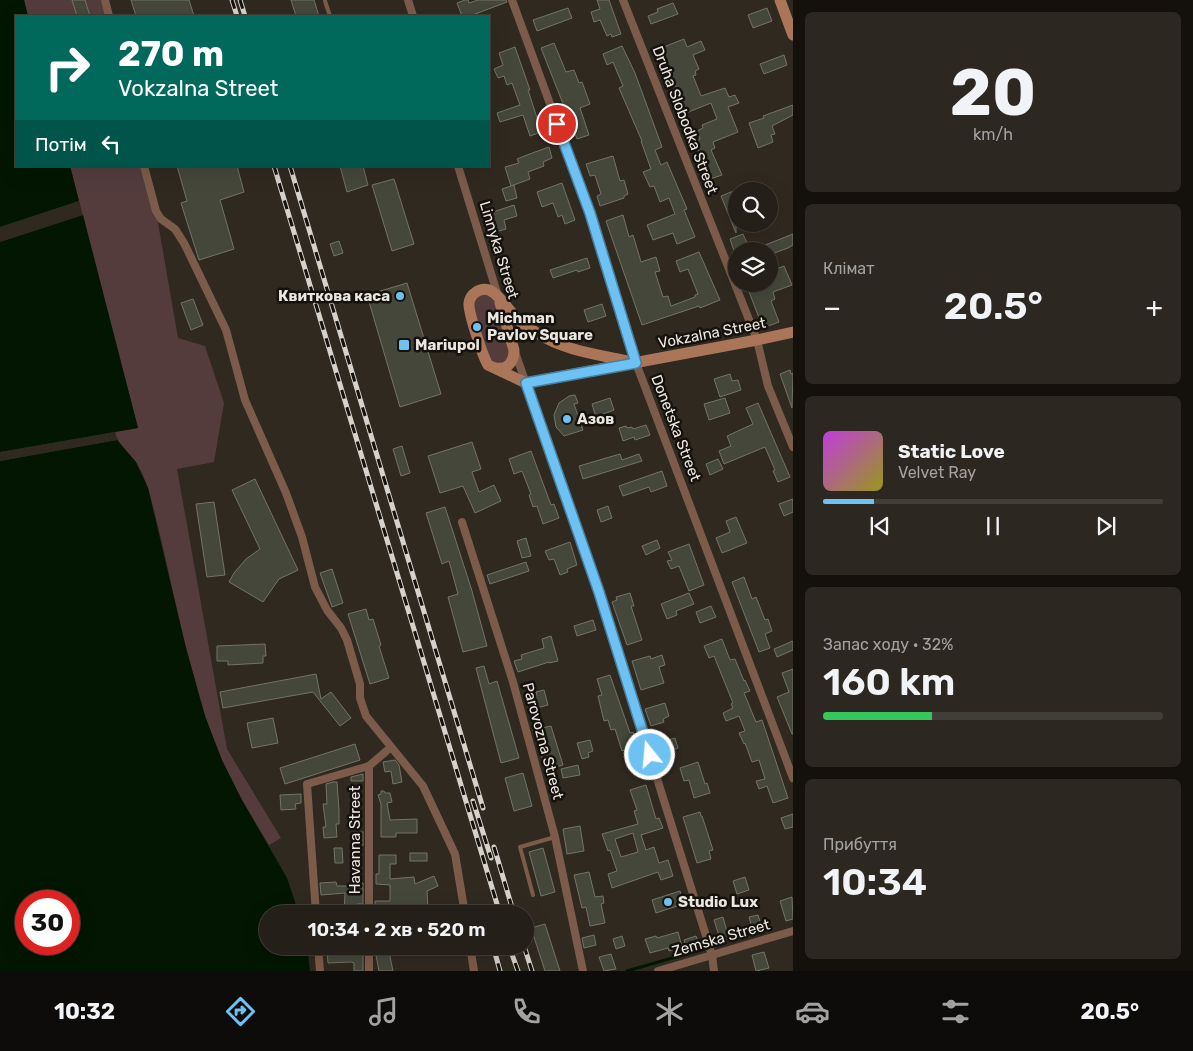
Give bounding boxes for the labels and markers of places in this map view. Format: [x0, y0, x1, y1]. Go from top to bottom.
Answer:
pin [536, 103, 578, 145]
place label: Квиткова каса [278, 287, 390, 305]
marker: Квиткова каса [394, 290, 406, 302]
place label: Michman Pavlov Square [487, 309, 593, 344]
marker: Michman Pavlov Square [471, 321, 483, 333]
place label: Mariupol [415, 336, 480, 354]
marker: Mariupol [397, 338, 411, 352]
place label: Азов [577, 410, 614, 428]
marker: Азов [561, 413, 573, 425]
place label: Studio Lux [678, 893, 758, 911]
marker: Studio Lux [662, 896, 674, 908]

